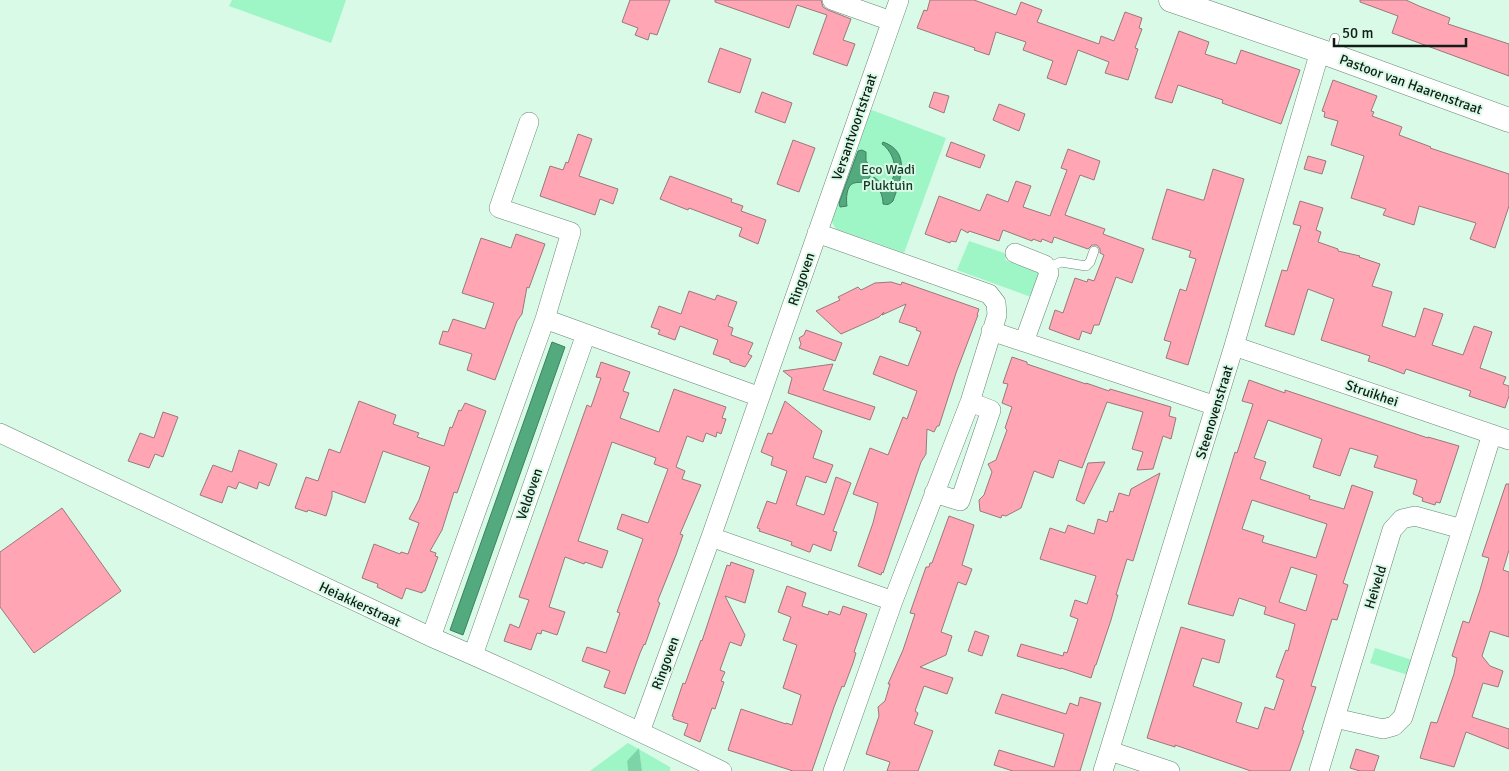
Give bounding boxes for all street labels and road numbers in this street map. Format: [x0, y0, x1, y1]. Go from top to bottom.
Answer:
street label: Pastoor van Haarenstraat [1337, 51, 1485, 118]
street label: Versantvoortstraat [828, 72, 881, 183]
street label: Ringoven [784, 250, 818, 308]
street label: Steenovenstraat [1192, 363, 1237, 461]
street label: Struikhei [1343, 377, 1400, 410]
street label: Veldoven [513, 466, 546, 522]
street label: Heiveld [1361, 563, 1390, 611]
street label: Heiakkerstraat [316, 578, 403, 631]
street label: Ringoven [648, 634, 683, 692]

